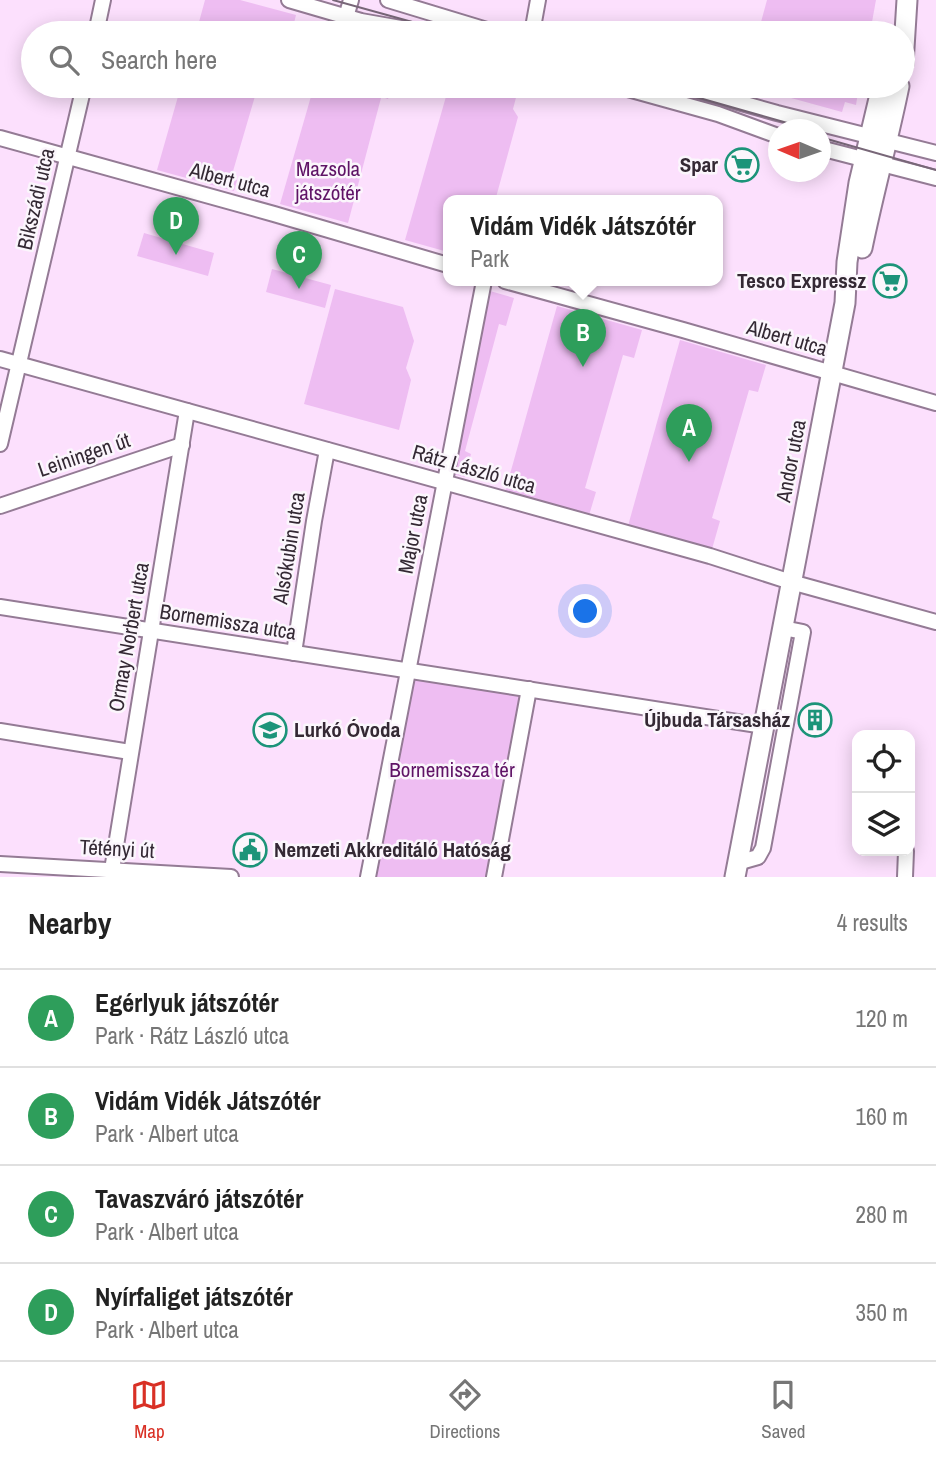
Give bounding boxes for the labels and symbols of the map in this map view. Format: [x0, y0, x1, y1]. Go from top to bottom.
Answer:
north arrow [768, 119, 831, 182]
street label: Bikszádi utca [10, 145, 61, 253]
supermarket icon: Spar [723, 146, 761, 184]
place label: Spar [680, 150, 718, 179]
park label: Mazsola játszótér [294, 154, 361, 207]
street label: Albert utca [186, 155, 274, 204]
pin: D [153, 197, 199, 255]
pin: C [276, 231, 322, 289]
supermarket icon: Tesco Expressz [871, 262, 909, 300]
place label: Tesco Expressz [737, 266, 866, 295]
pin: B [560, 309, 606, 367]
street label: Albert utca [743, 312, 831, 363]
pin: A [666, 404, 712, 462]
street label: Andor utca [768, 417, 813, 506]
street label: Leiningen út [34, 425, 134, 484]
street label: Rátz László utca [409, 437, 540, 500]
street label: Alsókubin utca [265, 489, 312, 607]
street label: Major utca [391, 491, 434, 576]
street label: Ormay Norbert utca [101, 560, 156, 714]
your location [568, 594, 602, 628]
street label: Bornemissza utca [158, 596, 299, 647]
building icon: Újbuda Társasház [796, 701, 834, 739]
place label: Újbuda Társasház [644, 705, 790, 734]
school or university icon: Lurkó Óvoda [251, 711, 289, 749]
place label: Lurkó Óvoda [294, 715, 401, 744]
park label: Bornemissza tér [389, 755, 515, 784]
public building icon: Nemzeti Akkreditáló Hatóság [231, 831, 269, 869]
street label: Tétényi út [79, 832, 155, 865]
place label: Nemzeti Akkreditáló Hatóság [274, 835, 511, 864]

